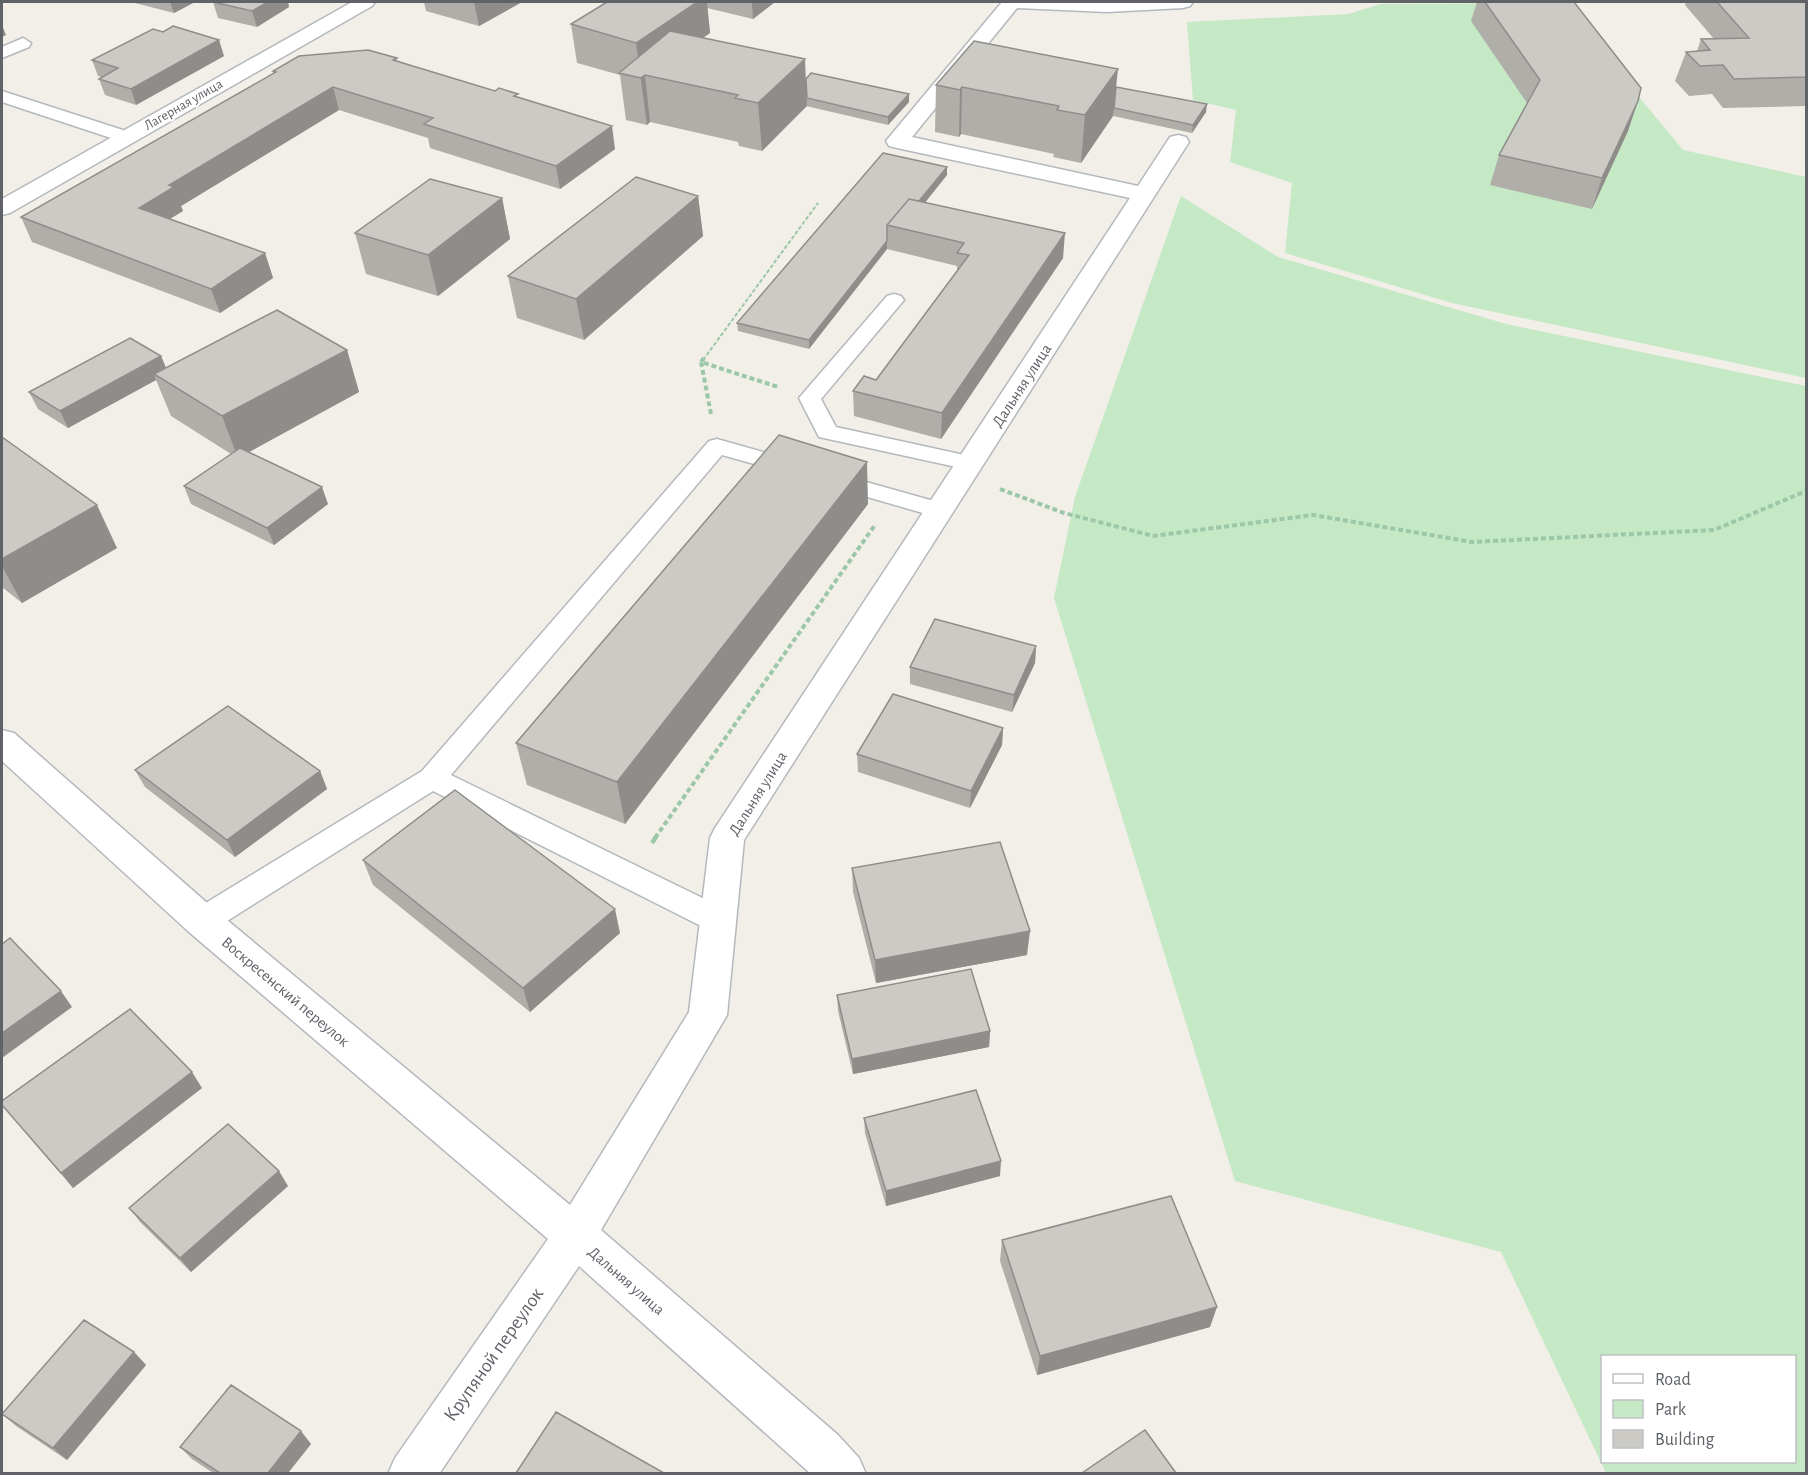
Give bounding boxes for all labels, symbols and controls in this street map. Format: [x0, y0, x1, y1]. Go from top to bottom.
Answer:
street label: Лагерная улица [142, 76, 226, 133]
street label: Дальняя улица [989, 341, 1055, 431]
street label: Дальняя улица [726, 749, 791, 839]
street label: Воскресенский переулок [218, 934, 353, 1051]
street label: Дальняя улица [584, 1243, 668, 1319]
street label: Крупяной переулок [440, 1284, 547, 1425]
legend [1601, 1355, 1796, 1463]
text: Road [1655, 1371, 1691, 1389]
text: Park [1655, 1401, 1687, 1419]
text: Building [1655, 1431, 1715, 1449]

